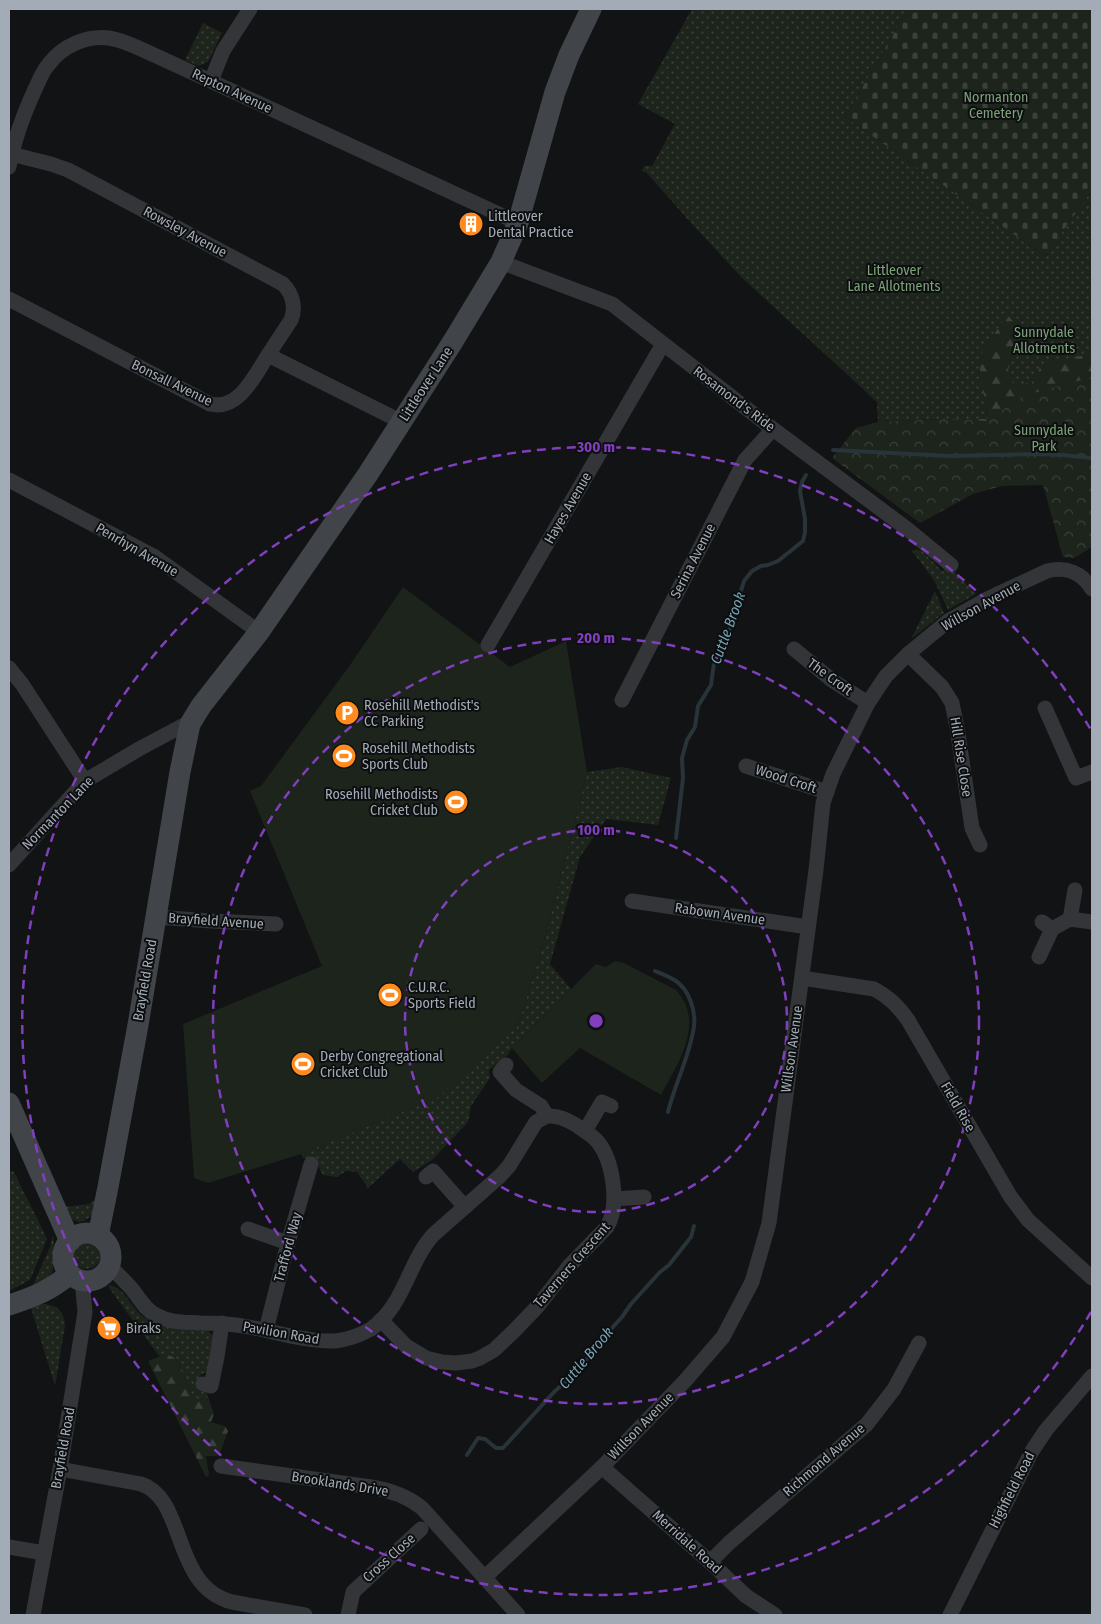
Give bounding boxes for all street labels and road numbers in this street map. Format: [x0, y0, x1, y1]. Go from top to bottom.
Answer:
street label: Repton Avenue [189, 65, 275, 117]
street label: Rowsley Avenue [140, 203, 230, 261]
street label: Littleover Lane [396, 344, 456, 424]
street label: Bonsall Avenue [129, 356, 215, 410]
street label: Rosamond's Ride [690, 363, 778, 435]
street label: Hayes Avenue [541, 469, 595, 547]
street label: Penrhyn Avenue [93, 520, 181, 580]
street label: Serina Avenue [667, 521, 719, 601]
street label: Willson Avenue [939, 577, 1023, 635]
street label: The Croft [804, 655, 856, 699]
street label: Hill Rise Close [946, 716, 976, 798]
street label: Wood Croft [753, 761, 819, 797]
street label: Normanton Lane [19, 773, 97, 853]
street label: Rabown Avenue [674, 899, 766, 929]
street label: Brayfield Avenue [168, 909, 264, 933]
street label: Brayfield Road [129, 938, 161, 1022]
street label: Willson Avenue [777, 1004, 807, 1094]
street label: Field Rise [937, 1079, 979, 1135]
street label: Trafford Way [271, 1210, 306, 1284]
street label: Taverners Crescent [530, 1219, 614, 1311]
street label: Pavilion Road [241, 1318, 321, 1348]
street label: Willson Avenue [604, 1389, 678, 1463]
street label: Brayfield Road [47, 1406, 79, 1490]
street label: Richmond Avenue [780, 1420, 868, 1500]
street label: Highfield Road [985, 1449, 1039, 1531]
street label: Brooklands Drive [290, 1468, 390, 1500]
street label: Merridale Road [649, 1506, 725, 1578]
street label: Cross Close [359, 1530, 419, 1586]

